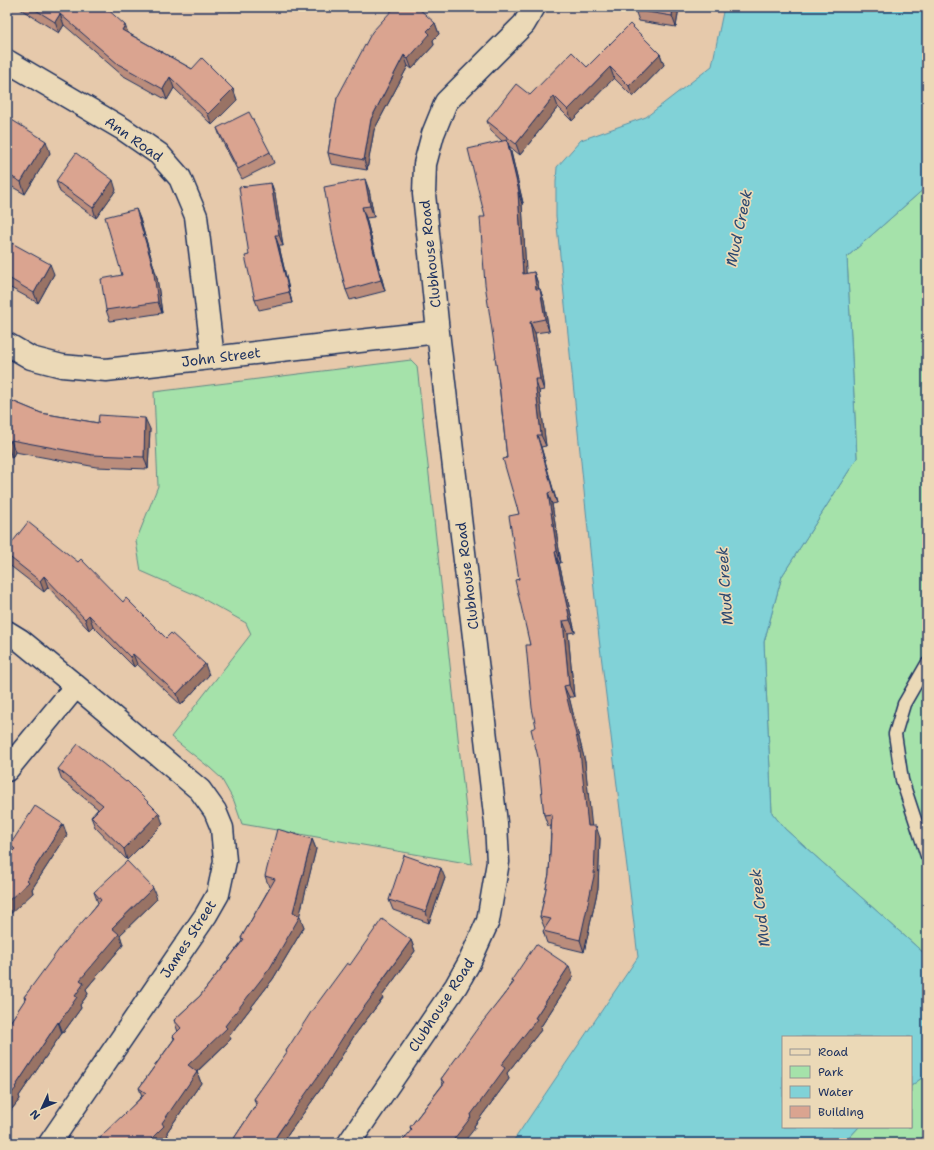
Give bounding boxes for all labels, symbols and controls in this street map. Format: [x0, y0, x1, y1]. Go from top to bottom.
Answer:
street label: Ann Road [101, 112, 167, 166]
water label: Mud Creek [721, 187, 757, 268]
street label: Clubhouse Road [415, 199, 445, 309]
street label: John Street [180, 343, 262, 371]
street label: Clubhouse Road [451, 521, 483, 631]
water label: Mud Creek [712, 546, 738, 626]
water label: Mud Creek [745, 868, 775, 948]
street label: James Street [156, 897, 220, 981]
street label: Clubhouse Road [404, 955, 478, 1055]
legend [782, 1036, 912, 1128]
text: Road [818, 1044, 849, 1060]
text: Park [818, 1064, 844, 1080]
text: Water [818, 1084, 854, 1100]
north arrow [22, 1088, 62, 1128]
text: Building [818, 1104, 864, 1120]
text: N [27, 1106, 44, 1123]

